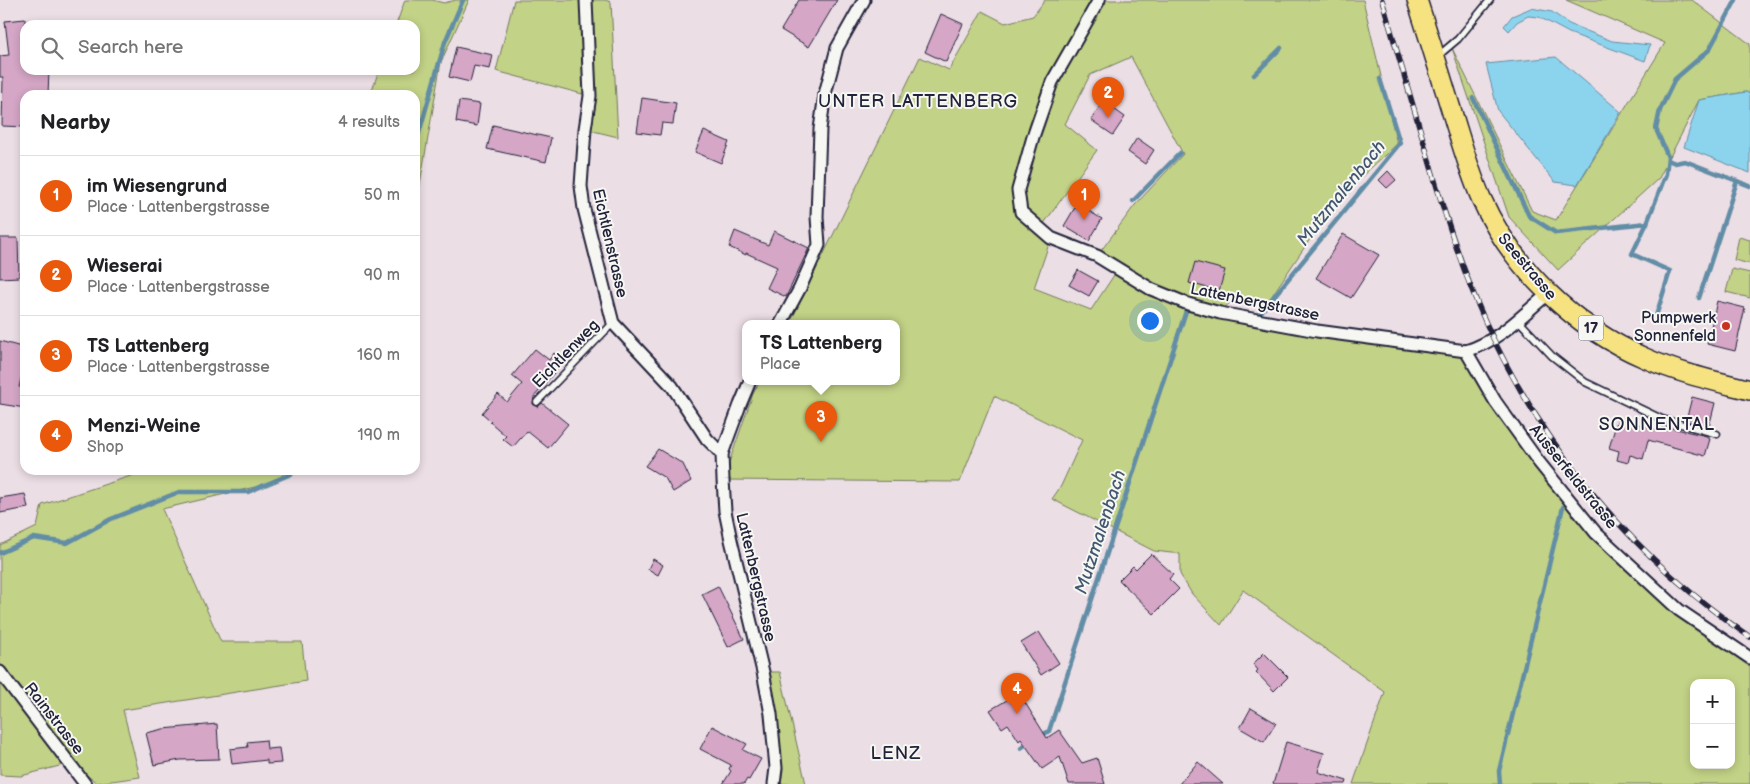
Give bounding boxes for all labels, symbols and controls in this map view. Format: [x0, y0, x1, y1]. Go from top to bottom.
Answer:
search box [20, 20, 420, 75]
icon: search [38, 34, 66, 62]
text: Search here [78, 36, 183, 59]
pin: 2 [1092, 77, 1124, 118]
district label: UNTER LATTENBERG [818, 91, 1018, 112]
text: Nearby [40, 110, 110, 135]
text: 4 results [338, 113, 400, 132]
water label: Mutzmalenbach [1293, 136, 1390, 250]
text: im Wiesengrund [87, 175, 227, 198]
pin: 1 [1068, 179, 1100, 220]
text: 1 [53, 186, 59, 205]
text: 50 m [364, 186, 400, 205]
street label: Eichtlenstrasse [588, 187, 631, 300]
text: Place · Lattenbergstrasse [87, 198, 270, 217]
street label: Seestrasse [1493, 230, 1561, 305]
text: Wieserai [87, 255, 162, 278]
text: 2 [51, 266, 61, 285]
text: 90 m [364, 266, 400, 285]
text: Place · Lattenbergstrasse [87, 278, 270, 297]
street label: Lattenbergstrasse [1188, 279, 1322, 326]
your location [1137, 308, 1163, 334]
place label: Pumpwerk Sonnenfeld [1634, 309, 1716, 346]
street label: Eichtlenweg [529, 316, 603, 392]
road number: 17 [1578, 316, 1604, 340]
popup [742, 320, 900, 385]
marker: Pumpwerk Sonnenfeld [1720, 320, 1732, 332]
text: TS Lattenberg [760, 332, 882, 355]
text: TS Lattenberg [87, 335, 209, 358]
text: 3 [51, 346, 61, 365]
text: 160 m [357, 346, 400, 365]
text: Place [760, 355, 800, 374]
text: Place · Lattenbergstrasse [87, 358, 270, 377]
pin: 3 [805, 401, 837, 442]
district label: SONNENTAL [1599, 414, 1715, 435]
text: Menzi-Weine [87, 415, 200, 438]
street label: Ausserfeldstrasse [1525, 421, 1621, 533]
text: 4 [51, 426, 61, 445]
text: 190 m [358, 426, 400, 445]
text: Shop [87, 438, 124, 457]
water label: Mutzmalenbach [1071, 467, 1130, 597]
street label: Lattenbergstrasse [731, 511, 780, 644]
pin: 4 [1001, 673, 1033, 714]
street label: Rainstrasse [20, 679, 88, 759]
map controls [1690, 679, 1735, 769]
button: + [1690, 679, 1735, 724]
button: − [1690, 724, 1735, 769]
district label: LENZ [871, 743, 921, 764]

